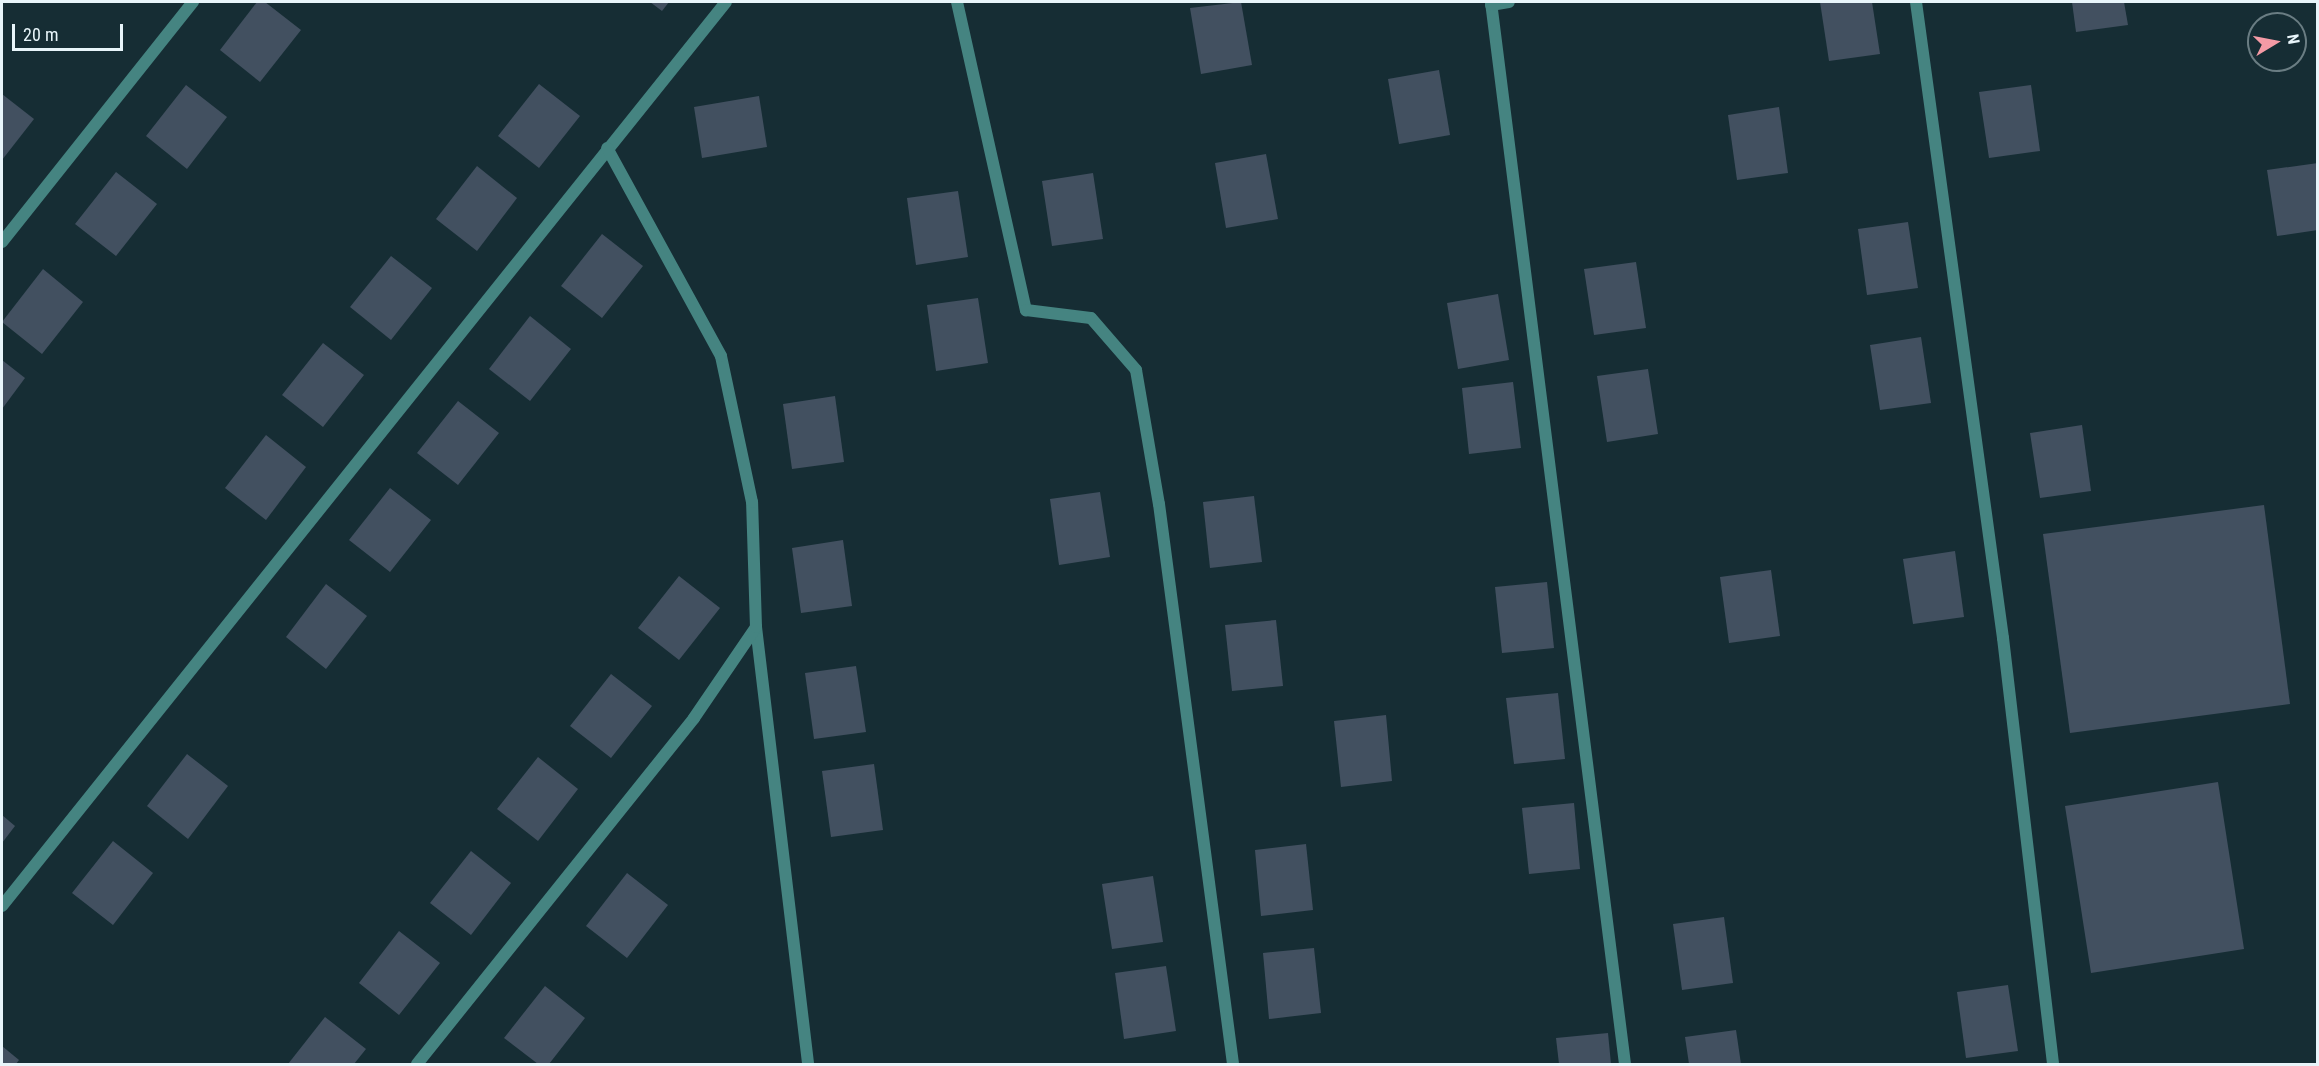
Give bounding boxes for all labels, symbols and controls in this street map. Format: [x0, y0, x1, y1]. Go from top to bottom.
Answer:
scale bar [15, 12, 126, 50]
north arrow [2247, 12, 2307, 72]
text: 20 m [23, 24, 58, 45]
text: N [2283, 33, 2303, 46]

